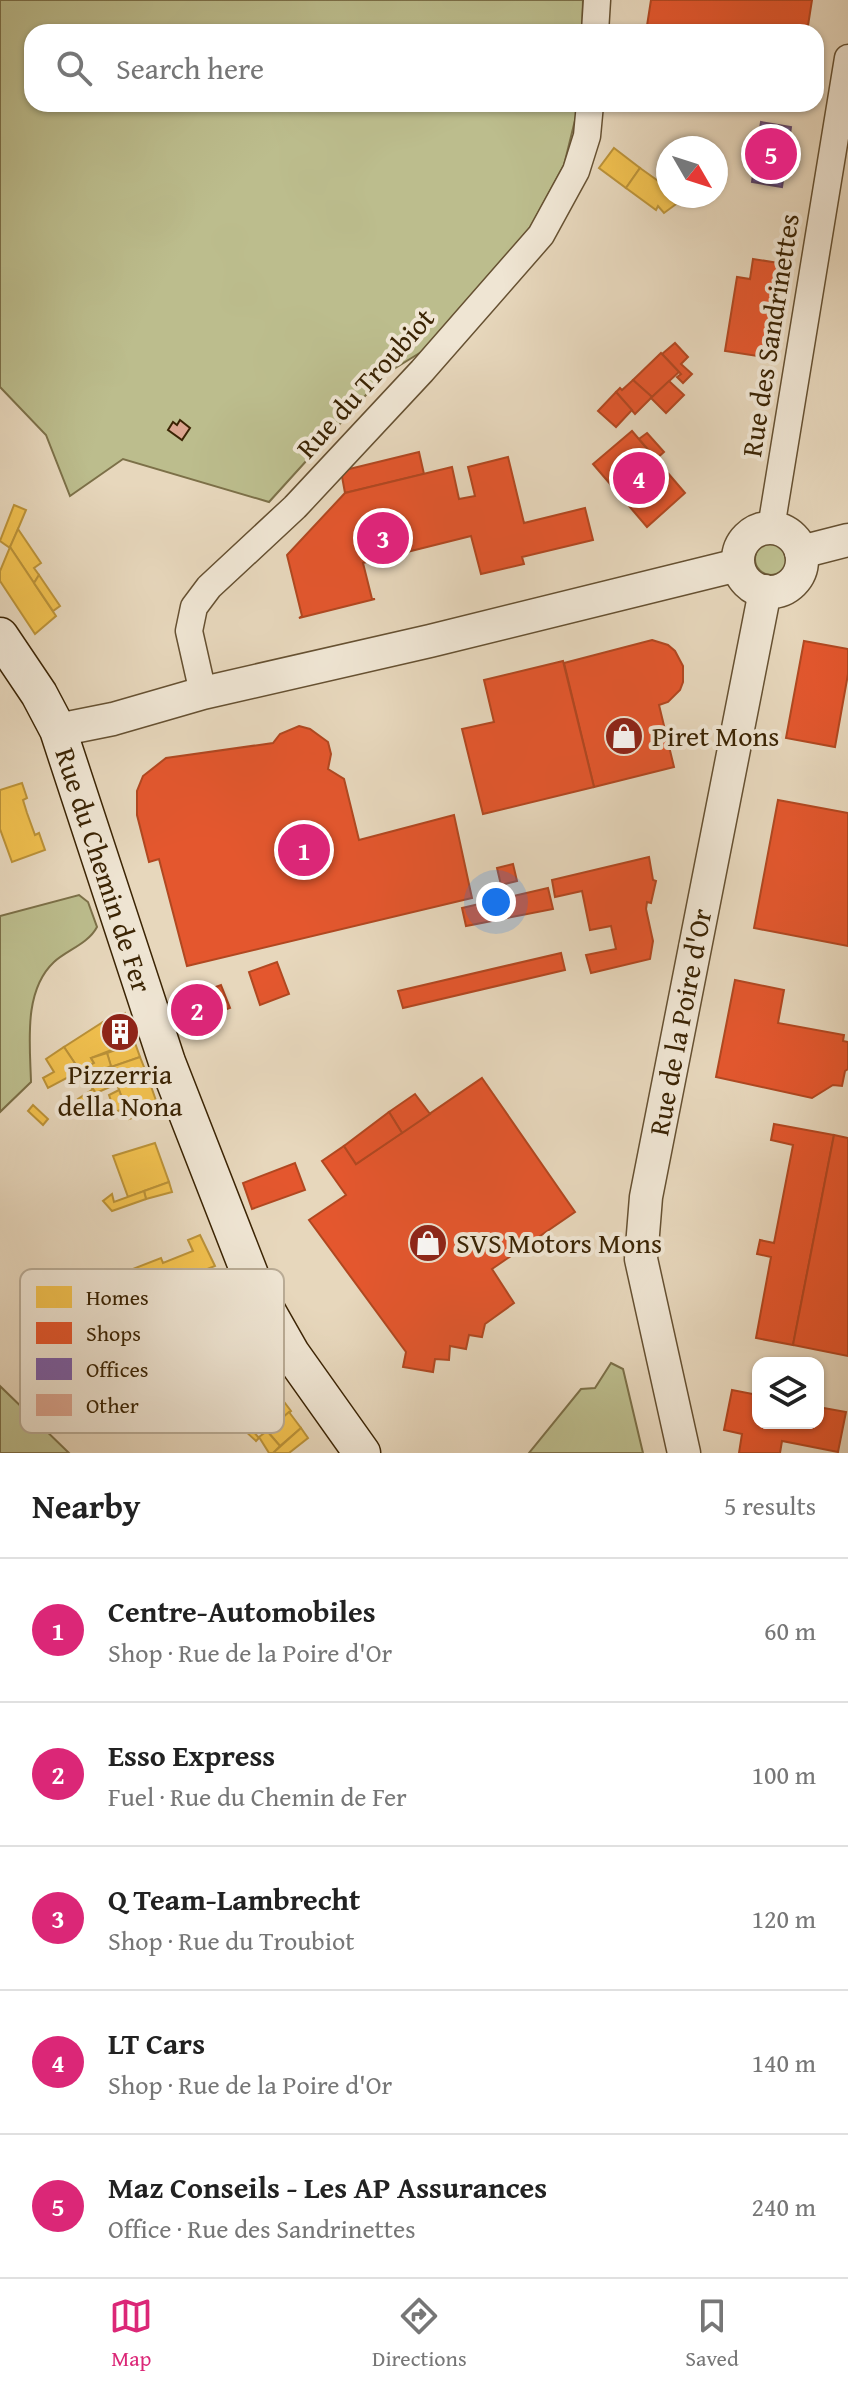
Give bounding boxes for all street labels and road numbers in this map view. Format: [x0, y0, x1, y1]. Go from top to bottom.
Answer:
street label: Rue des Sandrinettes [730, 210, 809, 460]
street label: Rue du Troubiot [286, 298, 443, 467]
street label: Rue du Chemin de Fer [46, 742, 164, 998]
street label: Rue de la Poire d'Or [637, 904, 722, 1139]

